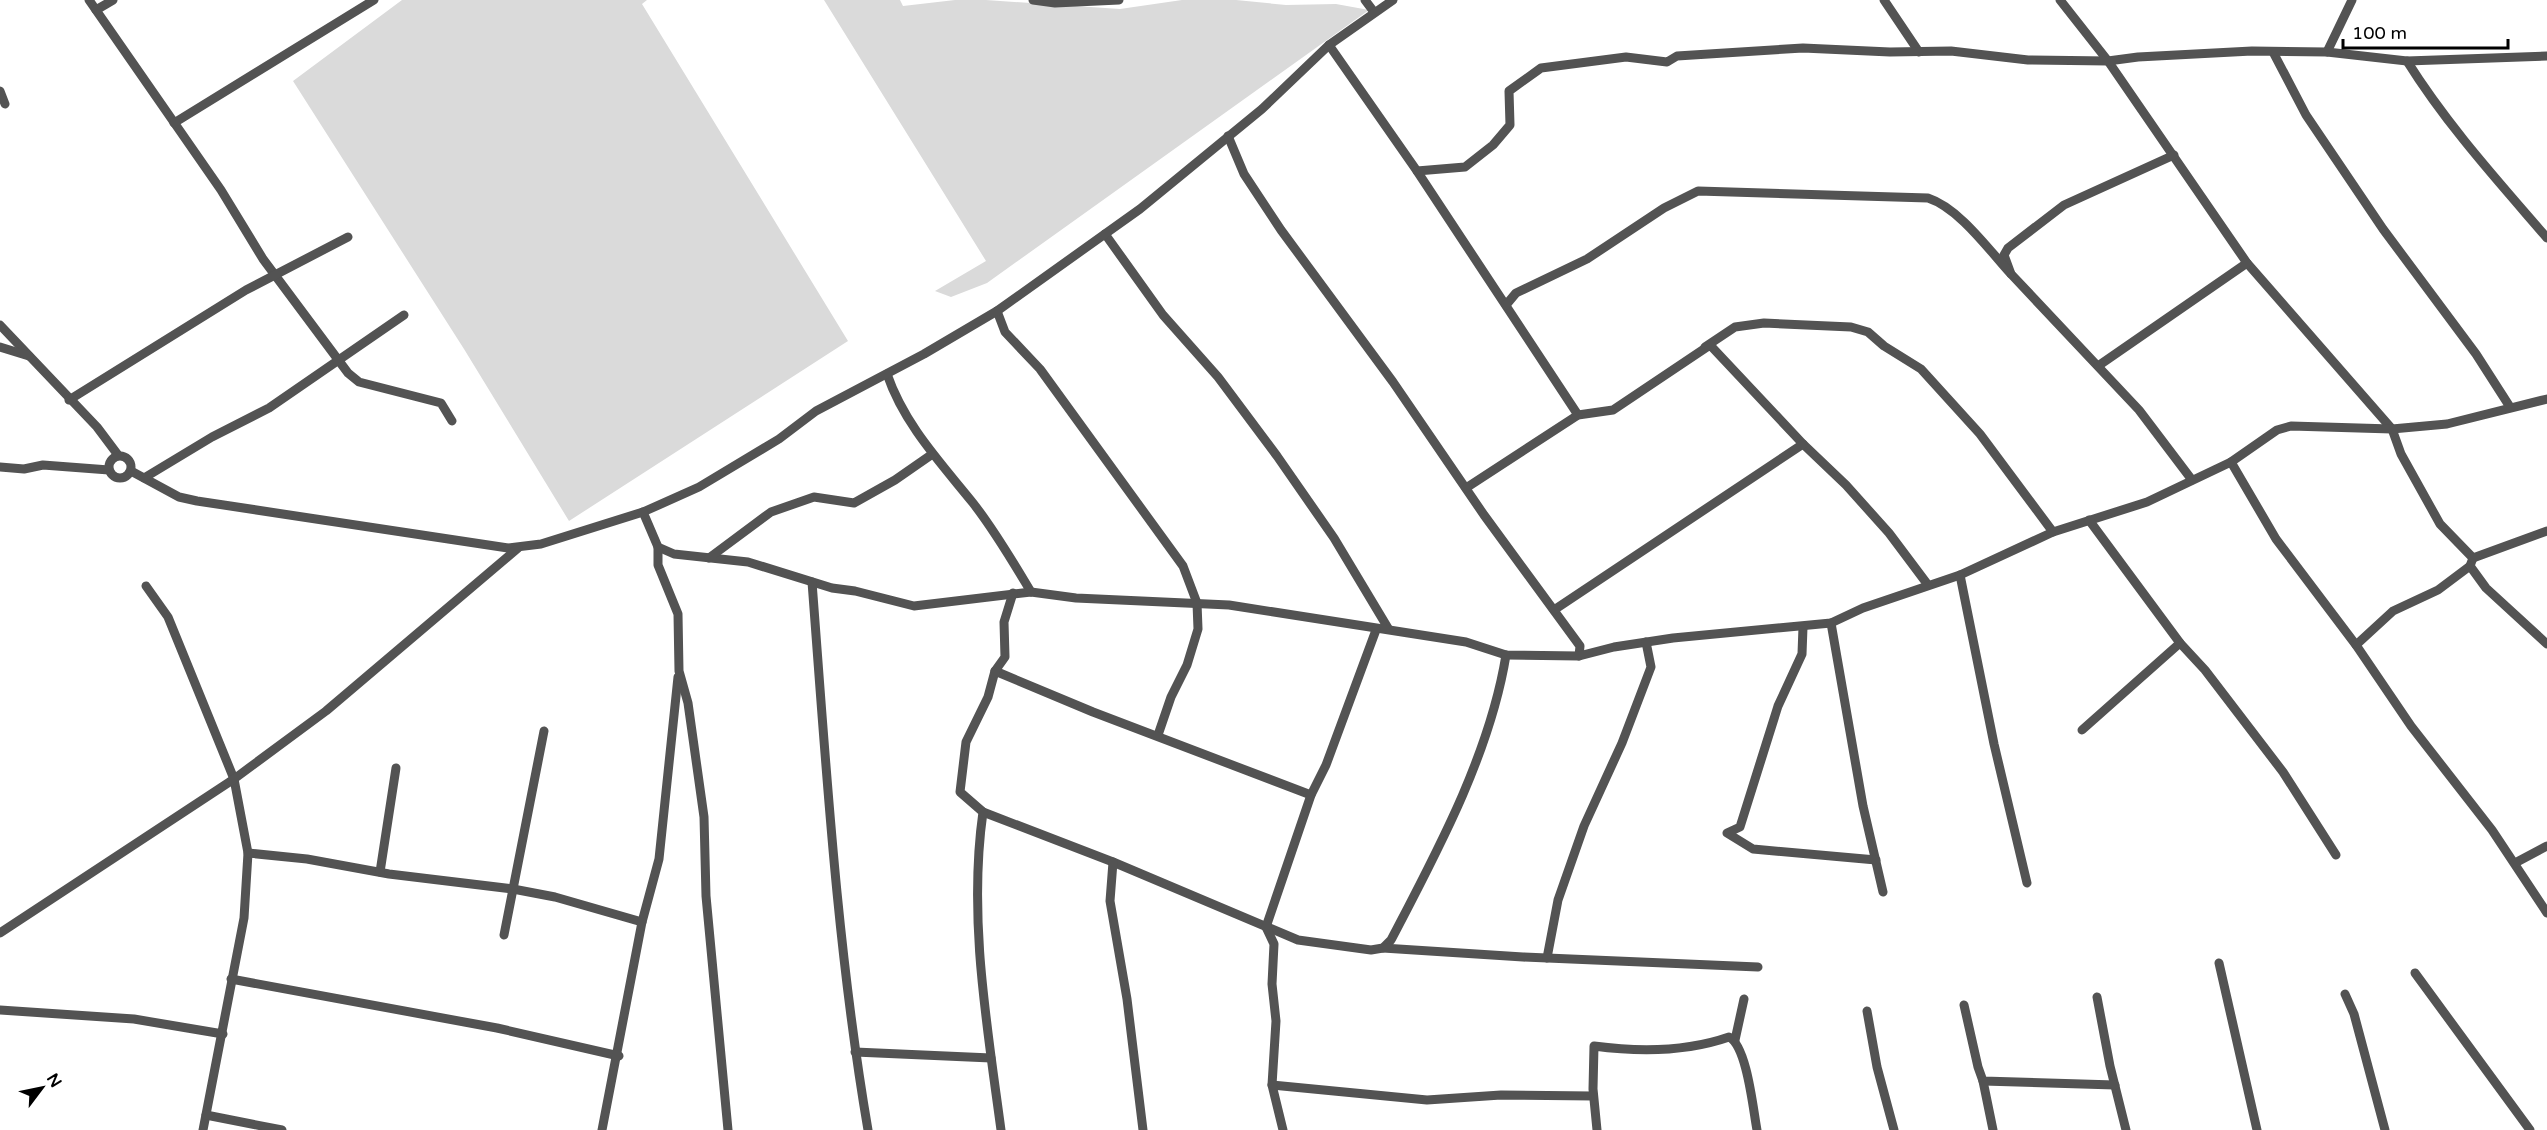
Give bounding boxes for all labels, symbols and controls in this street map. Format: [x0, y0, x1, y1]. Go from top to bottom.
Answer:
scale bar [2343, 12, 2508, 50]
text: 100 m [2352, 22, 2407, 44]
north arrow [12, 1058, 72, 1118]
text: N [42, 1070, 66, 1091]

